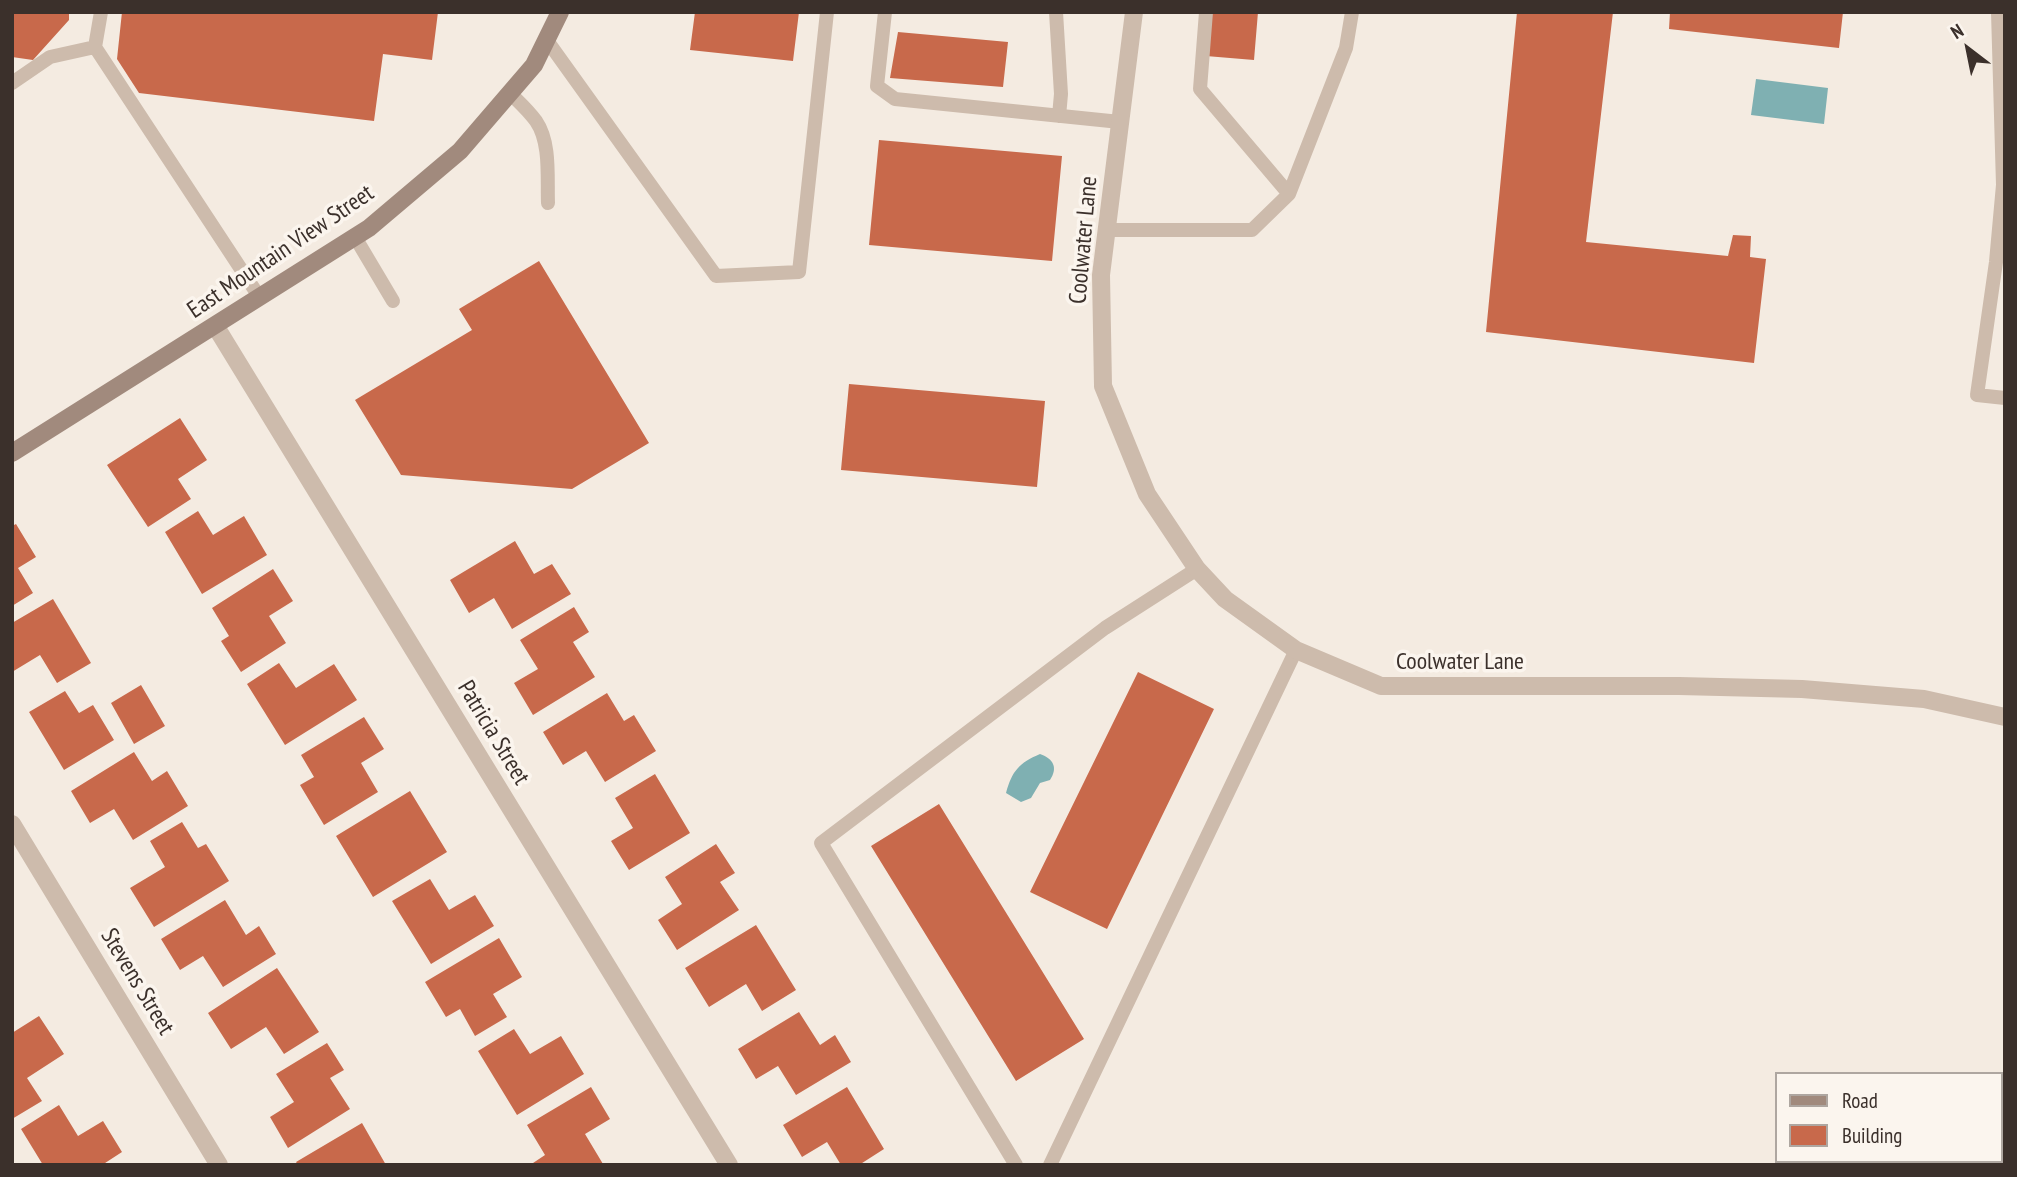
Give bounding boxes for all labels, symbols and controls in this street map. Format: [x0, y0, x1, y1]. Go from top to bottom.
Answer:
north arrow [1933, 14, 2003, 84]
text: N [1946, 18, 1968, 44]
street label: Coolwater Lane [1064, 175, 1104, 305]
street label: East Mountain View Street [182, 179, 380, 325]
street label: Coolwater Lane [1396, 648, 1524, 676]
street label: Patricia Street [451, 676, 535, 790]
street label: Stevens Street [94, 924, 180, 1040]
legend [1776, 1072, 2003, 1163]
text: Road [1842, 1087, 1878, 1114]
text: Building [1842, 1122, 1902, 1149]

